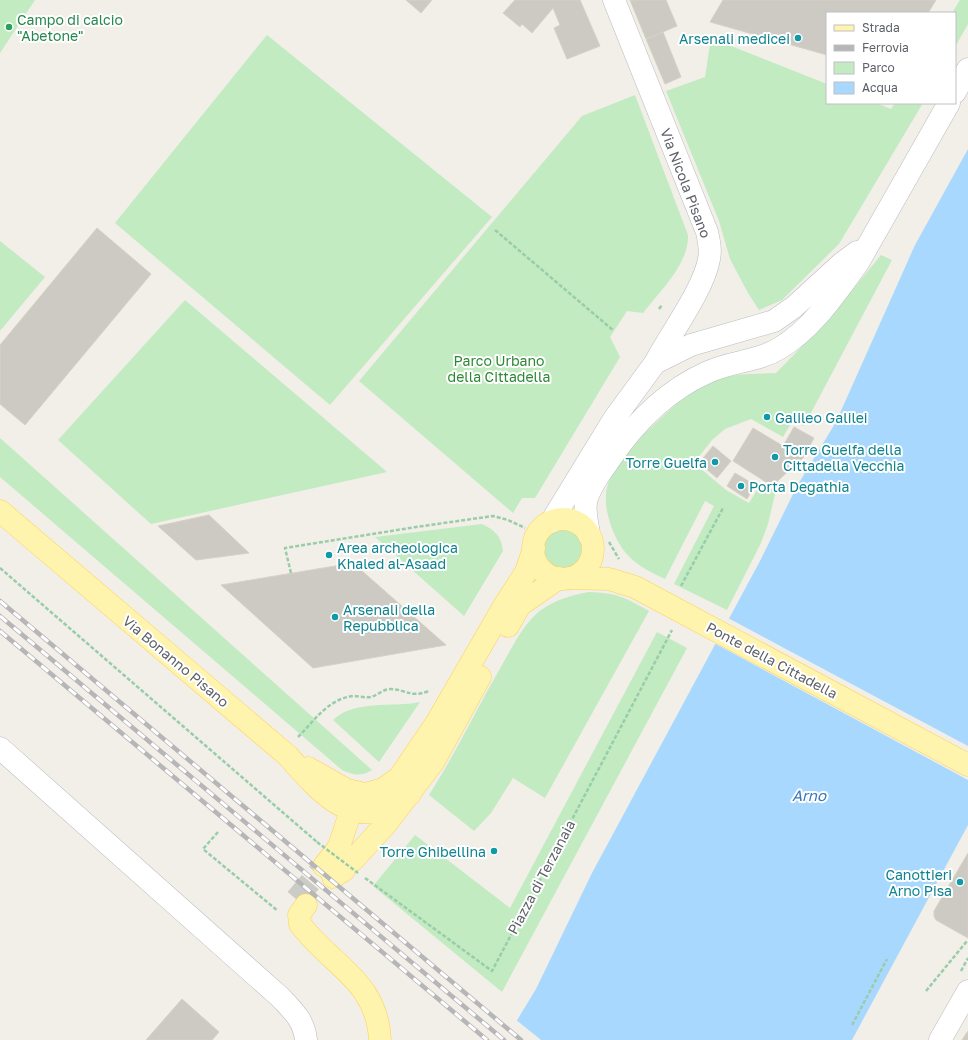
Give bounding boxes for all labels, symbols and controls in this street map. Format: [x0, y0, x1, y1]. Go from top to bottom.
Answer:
place label: Campo di calcio "Abetone" [17, 11, 123, 44]
legend [826, 12, 956, 104]
text: Strada [862, 20, 900, 35]
marker: Campo di calcio "Abetone" [4, 22, 14, 32]
place label: Arsenali medicei [679, 30, 790, 47]
marker: Arsenali medicei [793, 33, 803, 43]
text: Ferrovia [862, 40, 909, 55]
text: Parco [862, 60, 895, 75]
text: Acqua [862, 80, 898, 95]
street label: Via Nicola Pisano [657, 126, 715, 240]
park label: Parco Urbano della Cittadella [448, 352, 550, 385]
place label: Galileo Galilei [775, 409, 868, 426]
marker: Galileo Galilei [762, 412, 772, 422]
place label: Torre Guelfa della Cittadella Vecchia [783, 441, 905, 474]
marker: Torre Guelfa della Cittadella Vecchia [770, 452, 780, 462]
place label: Torre Guelfa [625, 454, 707, 471]
marker: Torre Guelfa [710, 457, 720, 467]
place label: Porta Degathia [749, 478, 849, 495]
marker: Porta Degathia [736, 481, 746, 491]
place label: Area archeologica Khaled al-Asaad [337, 539, 458, 572]
marker: Area archeologica Khaled al-Asaad [324, 550, 334, 560]
place label: Arsenali della Repubblica [343, 601, 435, 634]
street label: Via Bonanno Pisano [120, 612, 232, 710]
marker: Arsenali della Repubblica [330, 612, 340, 622]
street label: Ponte della Cittadella [704, 618, 840, 702]
water label: Arno [792, 786, 827, 804]
street label: Piazza di Terzanaia [504, 817, 578, 937]
place label: Torre Ghibellina [380, 843, 486, 860]
marker: Torre Ghibellina [489, 846, 499, 856]
place label: Canottieri Arno Pisa [885, 866, 952, 899]
marker: Canottieri Arno Pisa [955, 877, 965, 887]

